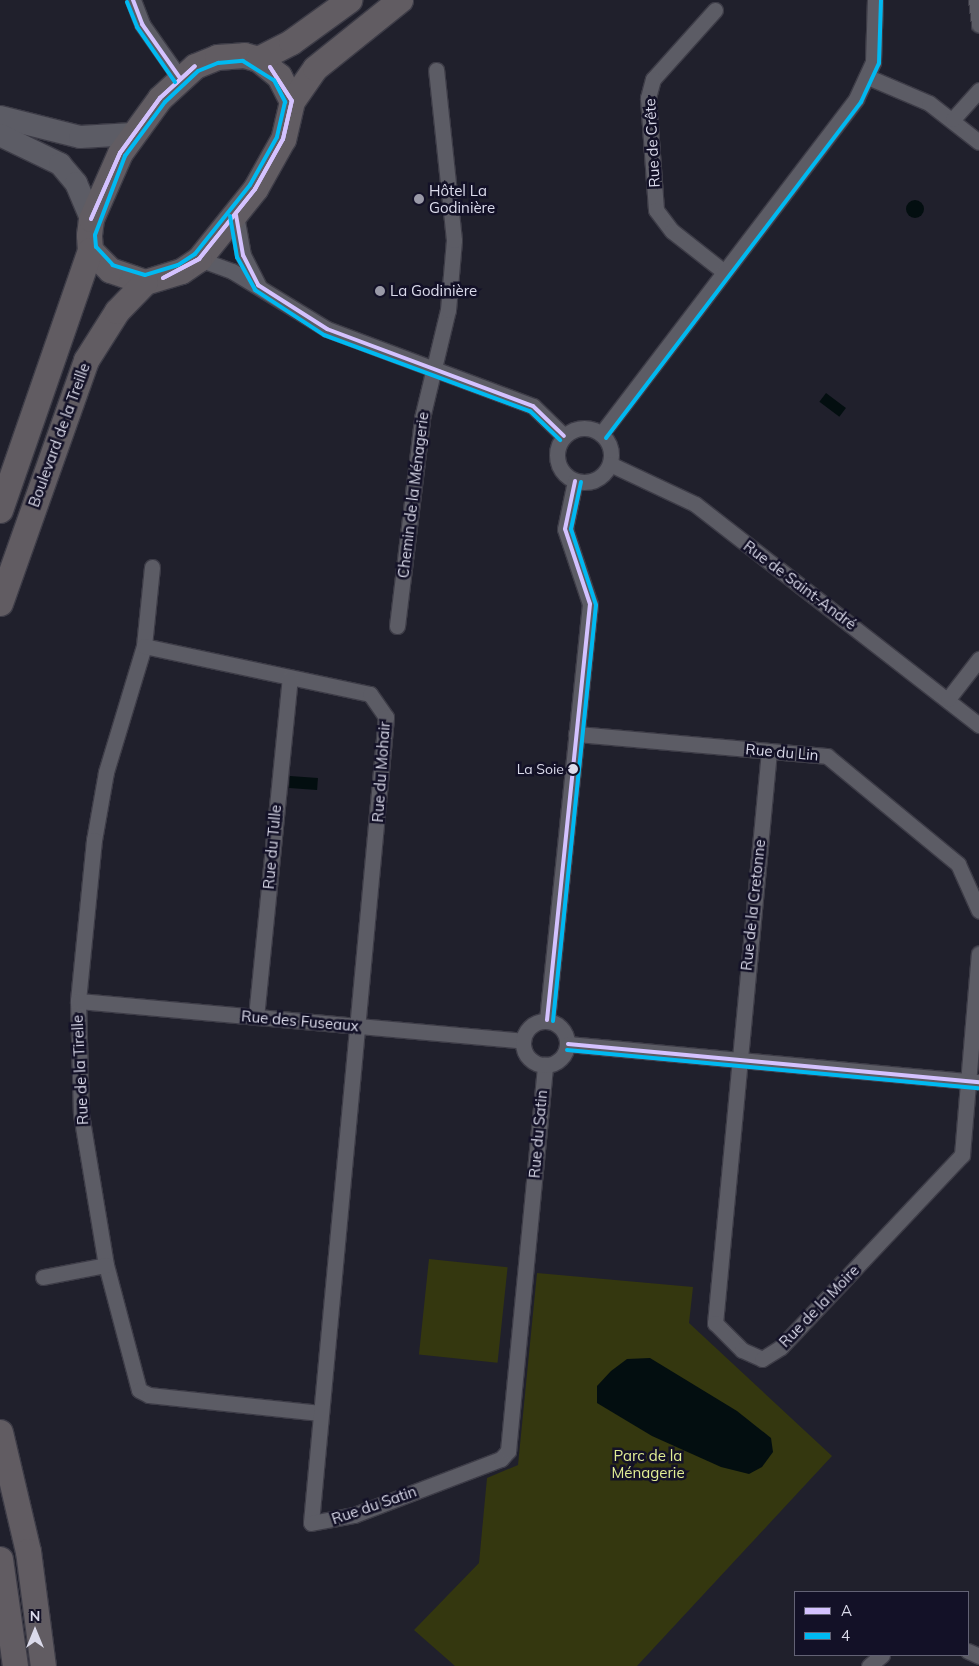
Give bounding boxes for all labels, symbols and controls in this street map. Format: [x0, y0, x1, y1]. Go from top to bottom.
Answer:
street label: Rue de Crête [641, 98, 663, 188]
place label: Hôtel La Godinière [429, 181, 495, 216]
marker: Hôtel La Godinière [413, 193, 425, 205]
place label: La Godinière [390, 282, 477, 300]
marker: La Godinière [374, 285, 386, 297]
street label: Boulevard de la Treille [25, 361, 93, 509]
street label: Chemin de la Ménagerie [394, 411, 432, 579]
street label: Rue de Saint-André [740, 537, 860, 633]
street label: Rue du Mohair [369, 721, 393, 823]
street label: Rue du Lin [745, 740, 819, 764]
place label: La Soie [517, 761, 564, 777]
marker: La Soie [568, 764, 578, 774]
street label: Rue du Tulle [259, 804, 285, 890]
street label: Rue de la Cretonne [737, 838, 769, 972]
street label: Rue des Fuseaux [241, 1007, 359, 1035]
street label: Rue de la Tirelle [68, 1015, 92, 1125]
street label: Rue du Satin [525, 1089, 551, 1179]
street label: Rue de la Moire [775, 1261, 863, 1351]
park label: Parc de la Ménagerie [611, 1446, 685, 1481]
street label: Rue du Satin [329, 1482, 419, 1528]
legend [794, 1591, 969, 1656]
text: A [841, 1601, 852, 1620]
north arrow [10, 1606, 60, 1656]
text: N [30, 1607, 40, 1625]
text: 4 [841, 1626, 850, 1645]

